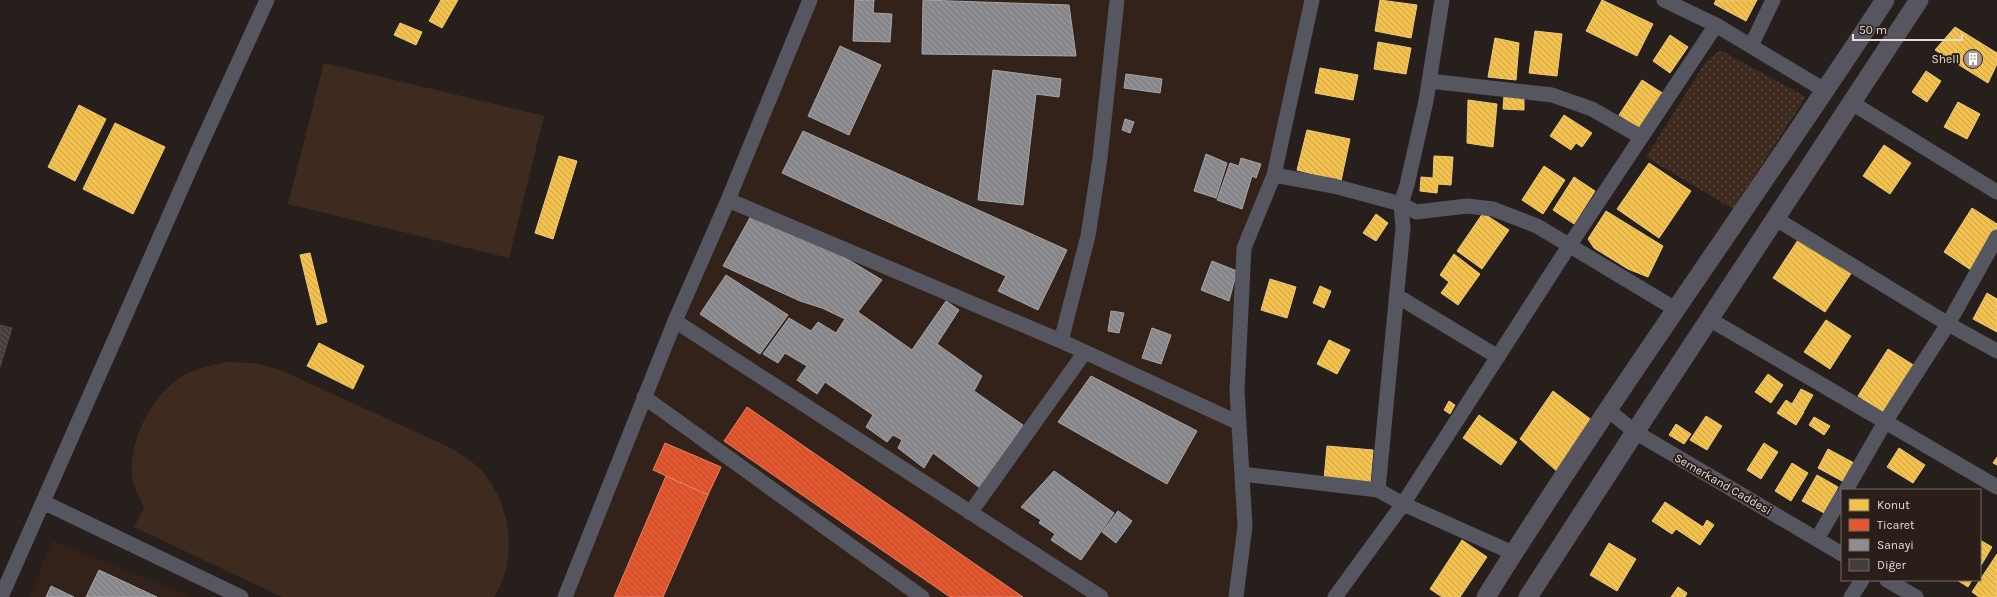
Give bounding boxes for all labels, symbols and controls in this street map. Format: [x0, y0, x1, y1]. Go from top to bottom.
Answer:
scale bar [1853, 16, 1962, 42]
text: 50 m [1859, 23, 1887, 37]
building icon: Shell [1962, 48, 1984, 70]
place label: Shell [1932, 52, 1959, 66]
street label: Semerkand Caddesi [1672, 450, 1774, 518]
legend [1841, 489, 1981, 581]
text: Konut [1877, 498, 1910, 512]
text: Ticaret [1877, 518, 1915, 532]
text: Sanayi [1877, 538, 1914, 552]
text: Diğer [1877, 558, 1906, 572]

